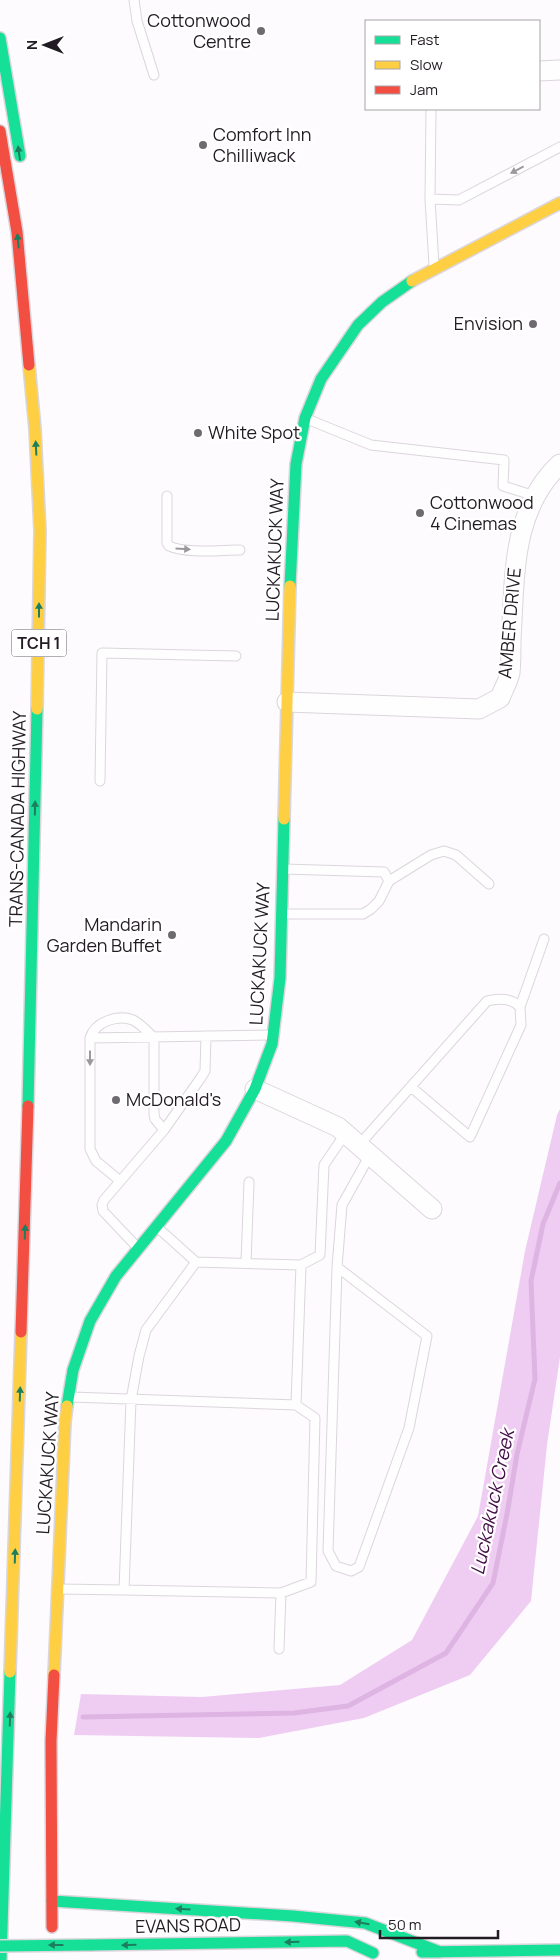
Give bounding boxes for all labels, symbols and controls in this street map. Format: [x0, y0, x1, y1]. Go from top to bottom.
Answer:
place label: Cottonwood Centre [147, 8, 251, 53]
north arrow [20, 20, 70, 70]
legend [365, 20, 540, 110]
marker: Cottonwood Centre [255, 25, 267, 37]
text: Fast [410, 29, 439, 50]
text: N [22, 40, 41, 50]
text: Slow [410, 54, 443, 75]
text: Jam [410, 79, 438, 100]
place label: Comfort Inn Chilliwack [213, 122, 311, 167]
marker: Comfort Inn Chilliwack [197, 139, 209, 151]
one-way arrow [15, 145, 23, 161]
one-way arrow [510, 166, 524, 174]
one-way arrow [14, 233, 22, 249]
place label: Envision [454, 311, 523, 335]
marker: Envision [527, 318, 539, 330]
place label: White Spot [208, 420, 300, 444]
marker: White Spot [192, 427, 204, 439]
one-way arrow [32, 440, 40, 456]
street label: LUCKAKUCK WAY [260, 477, 289, 622]
place label: Cottonwood 4 Cinemas [430, 490, 534, 535]
marker: Cottonwood 4 Cinemas [414, 507, 426, 519]
one-way arrow [176, 546, 192, 554]
street label: AMBER DRIVE [492, 566, 526, 680]
one-way arrow [35, 602, 43, 618]
road number: TCH 1 [12, 630, 66, 656]
street label: TRANS-CANADA HIGHWAY [3, 710, 31, 927]
one-way arrow [32, 800, 40, 816]
street label: LUCKAKUCK WAY [243, 881, 275, 1026]
place label: Mandarin Garden Buffet [47, 912, 162, 957]
marker: Mandarin Garden Buffet [166, 929, 178, 941]
one-way arrow [86, 1050, 94, 1066]
place label: McDonald's [126, 1087, 221, 1111]
marker: McDonald's [110, 1094, 122, 1106]
one-way arrow [21, 1223, 29, 1239]
one-way arrow [16, 1386, 24, 1402]
street label: LUCKAKUCK WAY [30, 1390, 64, 1535]
water label: Luckakuck Creek [464, 1424, 521, 1577]
one-way arrow [11, 1548, 19, 1564]
one-way arrow [6, 1711, 14, 1727]
one-way arrow [174, 1905, 190, 1913]
scale bar [380, 1908, 498, 1940]
street label: EVANS ROAD [135, 1912, 241, 1938]
text: 50 m [388, 1914, 422, 1935]
one-way arrow [353, 1919, 369, 1927]
one-way arrow [284, 1938, 300, 1946]
one-way arrow [48, 1941, 64, 1949]
one-way arrow [121, 1941, 137, 1949]

